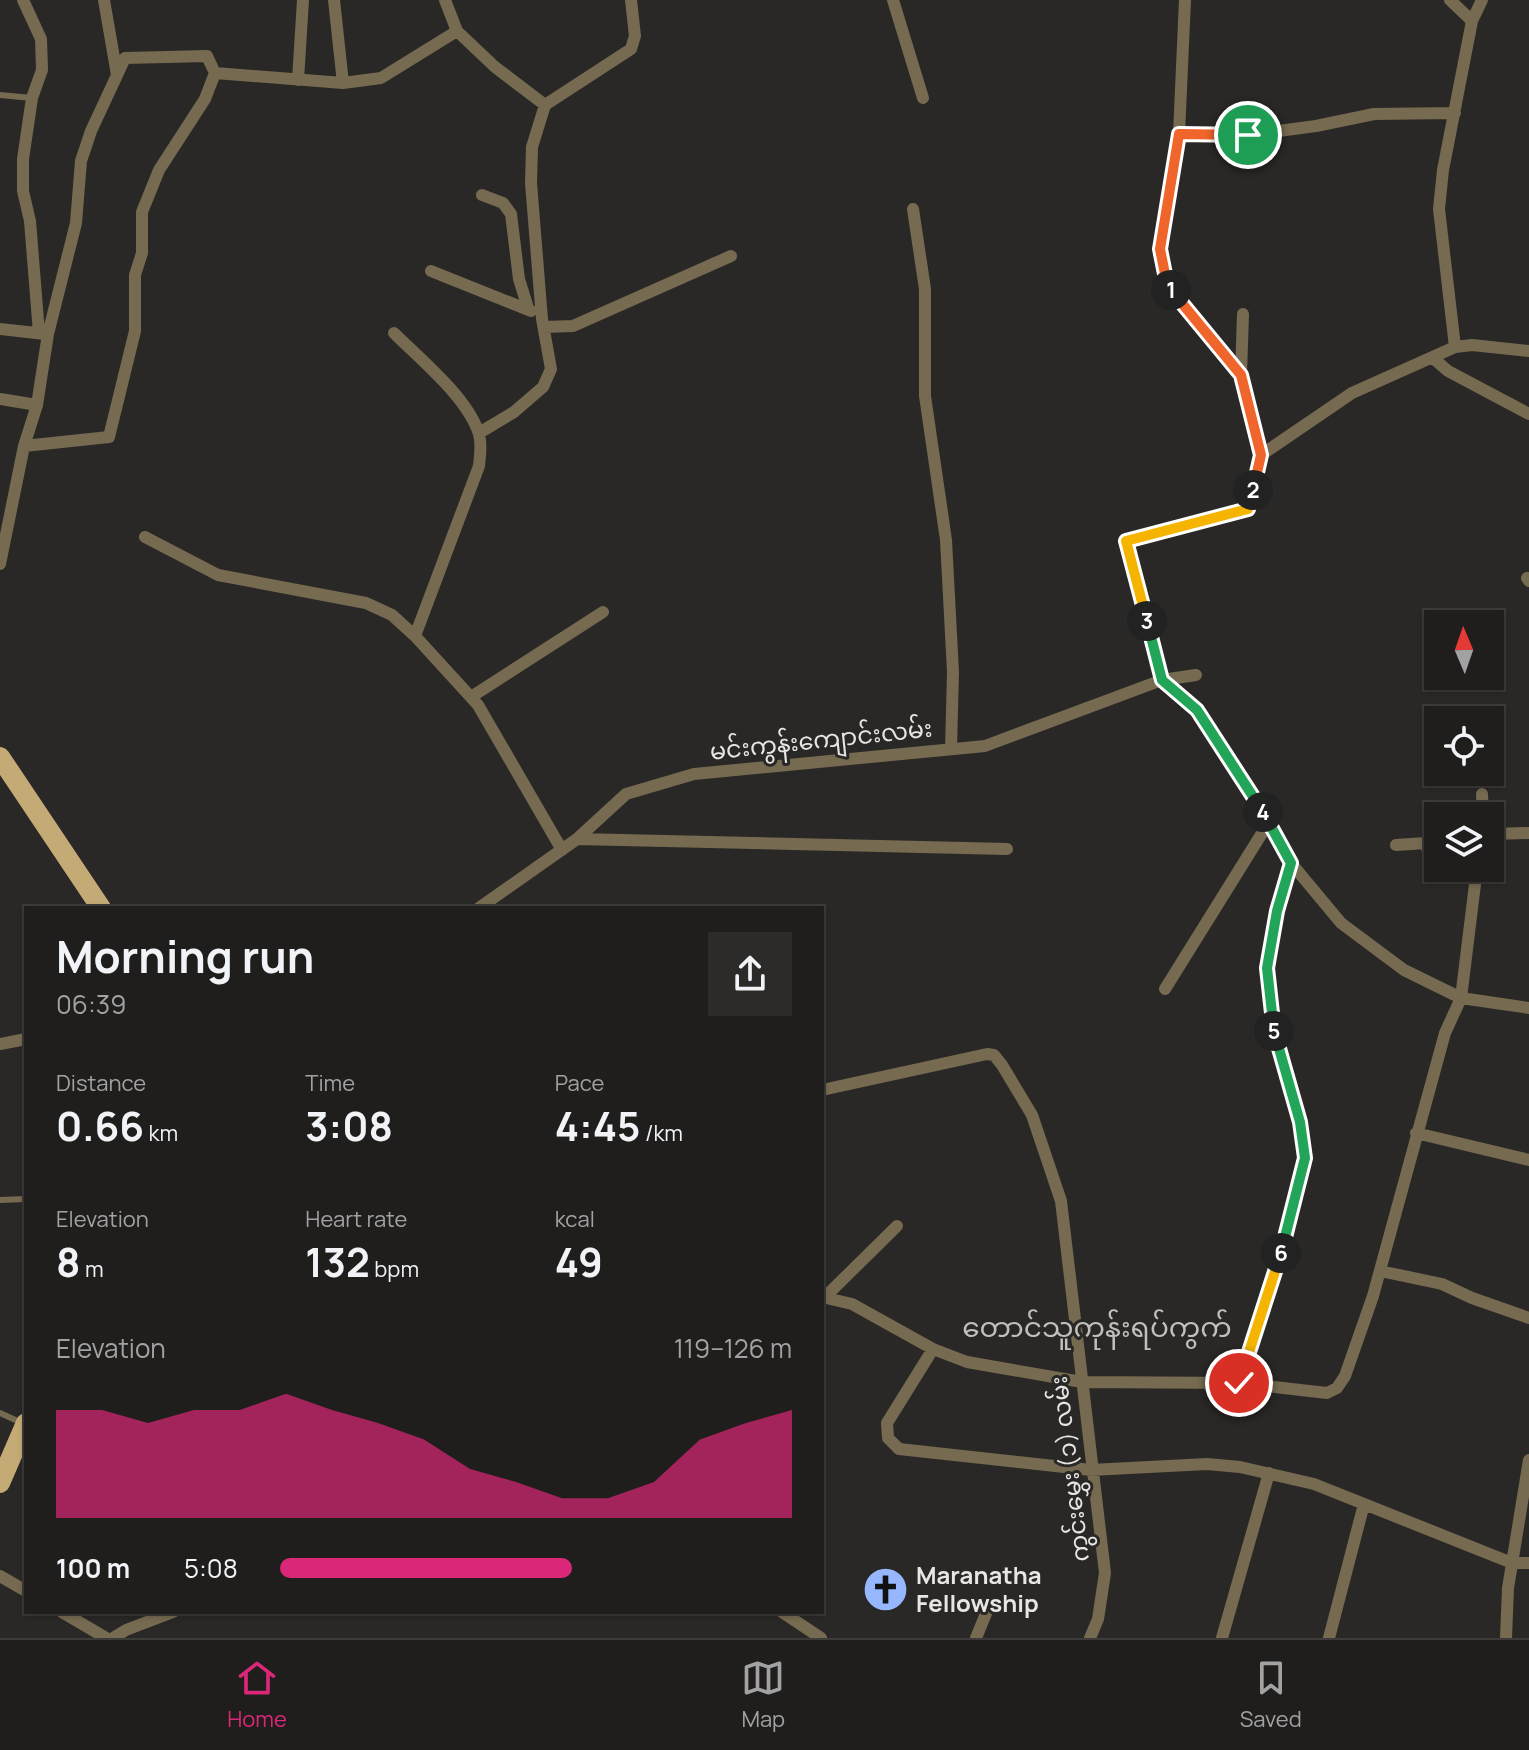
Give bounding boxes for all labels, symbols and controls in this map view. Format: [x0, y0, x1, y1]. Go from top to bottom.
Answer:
pin [1214, 101, 1282, 169]
icon: arrive [1226, 113, 1270, 157]
pin: 1 [1151, 270, 1191, 310]
text: 1 [1166, 275, 1176, 305]
pin: 2 [1233, 470, 1273, 510]
text: 2 [1246, 475, 1260, 505]
pin: 3 [1127, 601, 1167, 641]
text: 3 [1141, 606, 1153, 636]
north arrow [1424, 610, 1504, 690]
map controls [1424, 610, 1504, 882]
button: locate [1424, 706, 1504, 786]
street label: မင်းကွန်းကျောင်းလမ်း [708, 710, 934, 771]
pin: 4 [1243, 792, 1283, 832]
text: 4 [1256, 797, 1270, 827]
button: layers [1424, 802, 1504, 882]
text: Morning run [56, 926, 314, 986]
button: share [708, 932, 792, 1016]
text: 06:39 [56, 986, 126, 1022]
pin: 5 [1254, 1011, 1294, 1051]
text: 5 [1268, 1016, 1280, 1046]
text: Distance [56, 1068, 146, 1098]
text: Time [305, 1068, 355, 1098]
text: Pace [555, 1068, 604, 1098]
text: 0.66 [56, 1098, 144, 1153]
text: 3:08 [305, 1098, 393, 1153]
text: 4:45 [555, 1098, 640, 1153]
text: km [144, 1118, 178, 1148]
text: /km [640, 1118, 683, 1148]
text: Elevation [56, 1204, 149, 1234]
text: Heart rate [305, 1204, 407, 1234]
text: kcal [555, 1204, 595, 1234]
pin: 6 [1261, 1233, 1301, 1273]
text: 8 [56, 1234, 81, 1289]
text: 132 [305, 1234, 370, 1289]
text: 49 [555, 1234, 603, 1289]
text: 6 [1274, 1238, 1288, 1268]
text: m [81, 1254, 104, 1284]
text: bpm [370, 1254, 419, 1284]
district label: တောင်သူကုန်းရပ်ကွက် [962, 1307, 1232, 1350]
text: Elevation [56, 1330, 166, 1366]
text: 119–126 m [674, 1330, 792, 1366]
pin [1205, 1349, 1273, 1417]
icon: check [1217, 1361, 1261, 1405]
street label: ကွင်းမွှေး (၁) လမ်း [1041, 1374, 1099, 1564]
text: 100 m [56, 1550, 130, 1586]
text: 5:08 [184, 1550, 238, 1586]
place label: Maranatha Fellowship [916, 1558, 1042, 1619]
church icon: Maranatha Fellowship [861, 1566, 909, 1614]
tab: Home [227, 1656, 287, 1734]
tab: Map [741, 1656, 785, 1734]
tab: Saved [1240, 1656, 1302, 1734]

